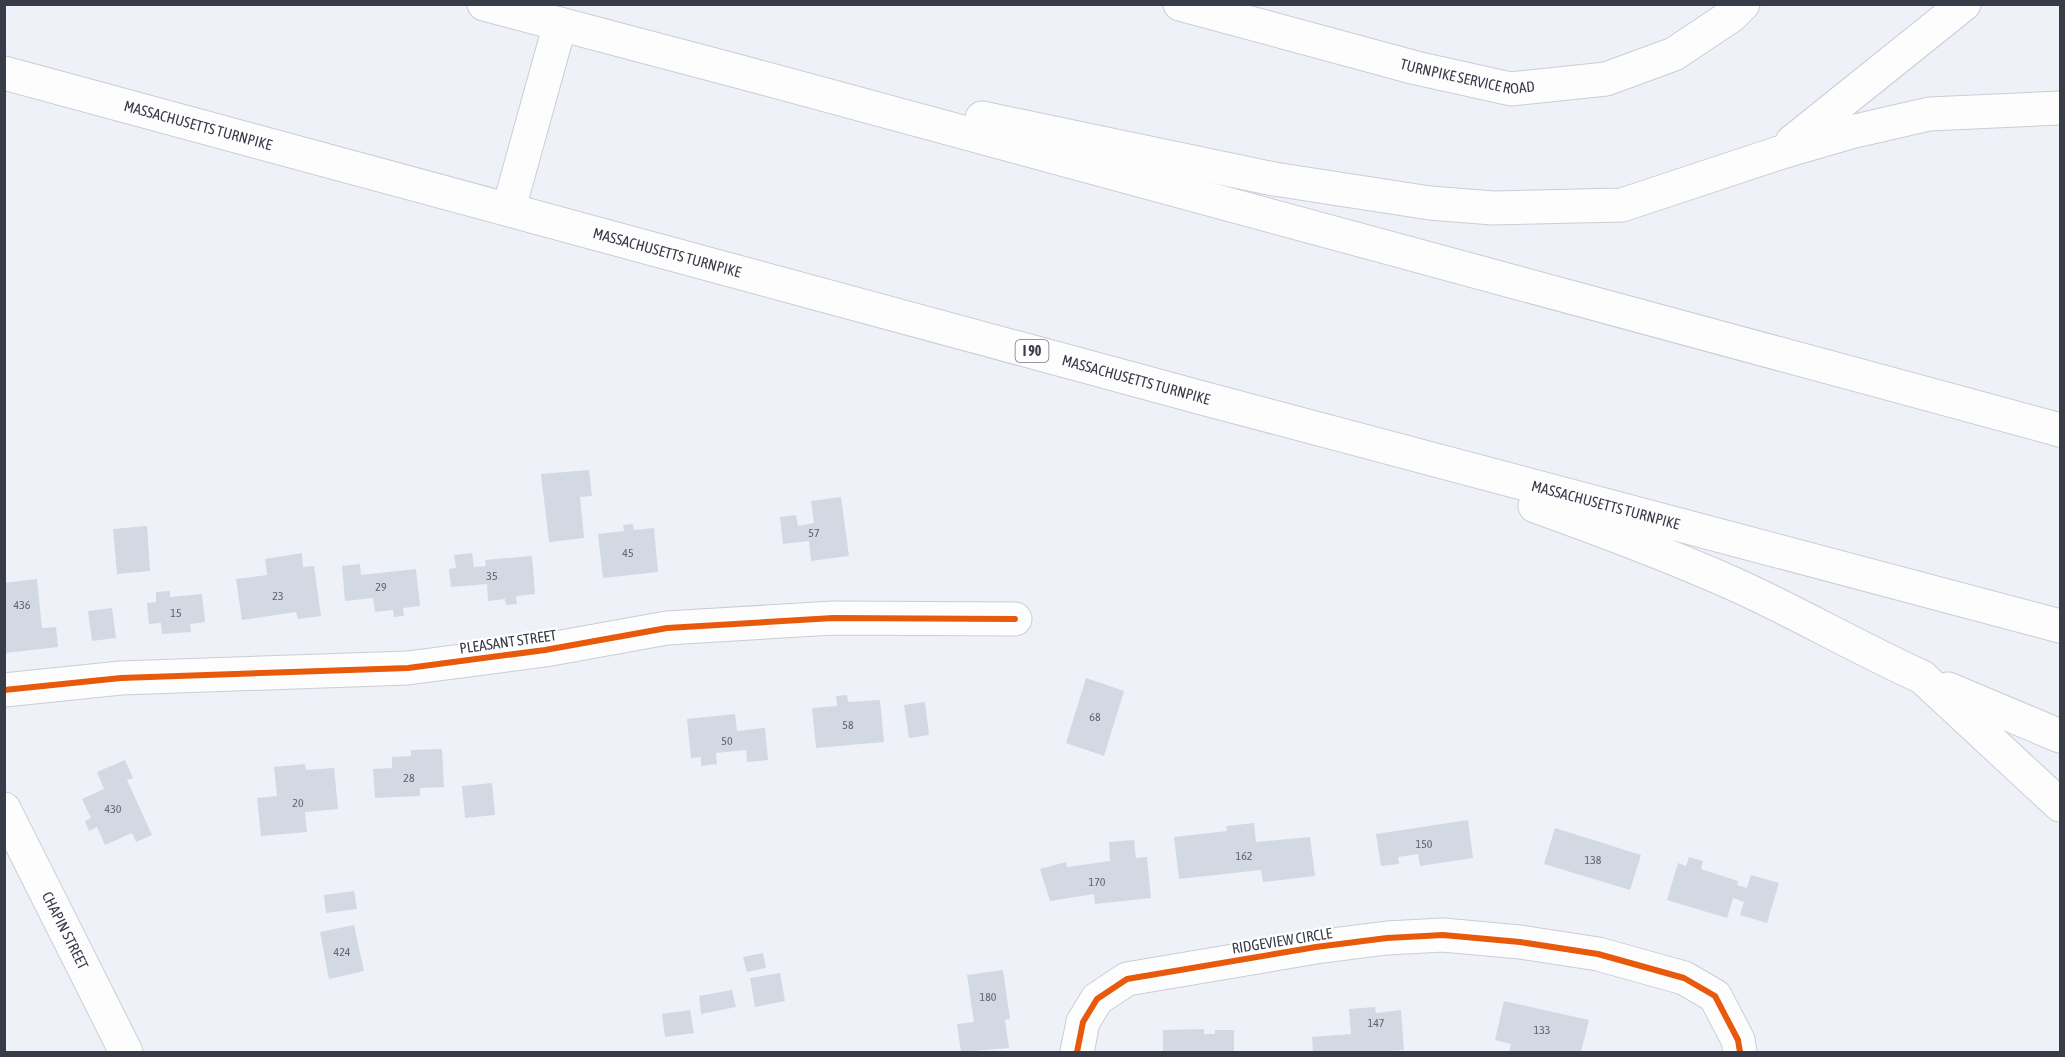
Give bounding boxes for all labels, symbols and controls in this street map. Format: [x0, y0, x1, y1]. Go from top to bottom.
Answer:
street label: TURNPIKE SERVICE ROAD [1398, 55, 1535, 97]
street label: MASSACHUSETTS TURNPIKE [122, 97, 275, 153]
street label: MASSACHUSETTS TURNPIKE [591, 224, 744, 281]
road number: I 90 [1016, 340, 1048, 362]
street label: MASSACHUSETTS TURNPIKE [1060, 351, 1213, 408]
street label: MASSACHUSETTS TURNPIKE [1530, 477, 1682, 533]
house number: 57 [808, 526, 820, 540]
house number: 45 [622, 546, 634, 560]
house number: 35 [486, 569, 498, 583]
house number: 29 [375, 580, 387, 594]
house number: 23 [272, 589, 284, 603]
house number: 436 [14, 598, 31, 612]
house number: 15 [170, 606, 182, 620]
street label: PLEASANT STREET [458, 626, 558, 657]
house number: 68 [1089, 710, 1101, 724]
house number: 58 [842, 718, 854, 732]
house number: 50 [721, 734, 733, 748]
house number: 28 [403, 771, 415, 785]
house number: 20 [292, 796, 304, 810]
house number: 430 [105, 802, 122, 816]
house number: 150 [1416, 837, 1433, 851]
house number: 162 [1236, 849, 1252, 863]
house number: 138 [1585, 853, 1602, 867]
house number: 170 [1089, 875, 1106, 889]
street label: CHAPIN STREET [39, 889, 92, 972]
street label: RIDGEVIEW CIRCLE [1230, 924, 1334, 957]
house number: 424 [334, 945, 351, 959]
house number: 180 [980, 990, 997, 1004]
house number: 147 [1368, 1016, 1385, 1030]
house number: 133 [1534, 1023, 1550, 1037]

